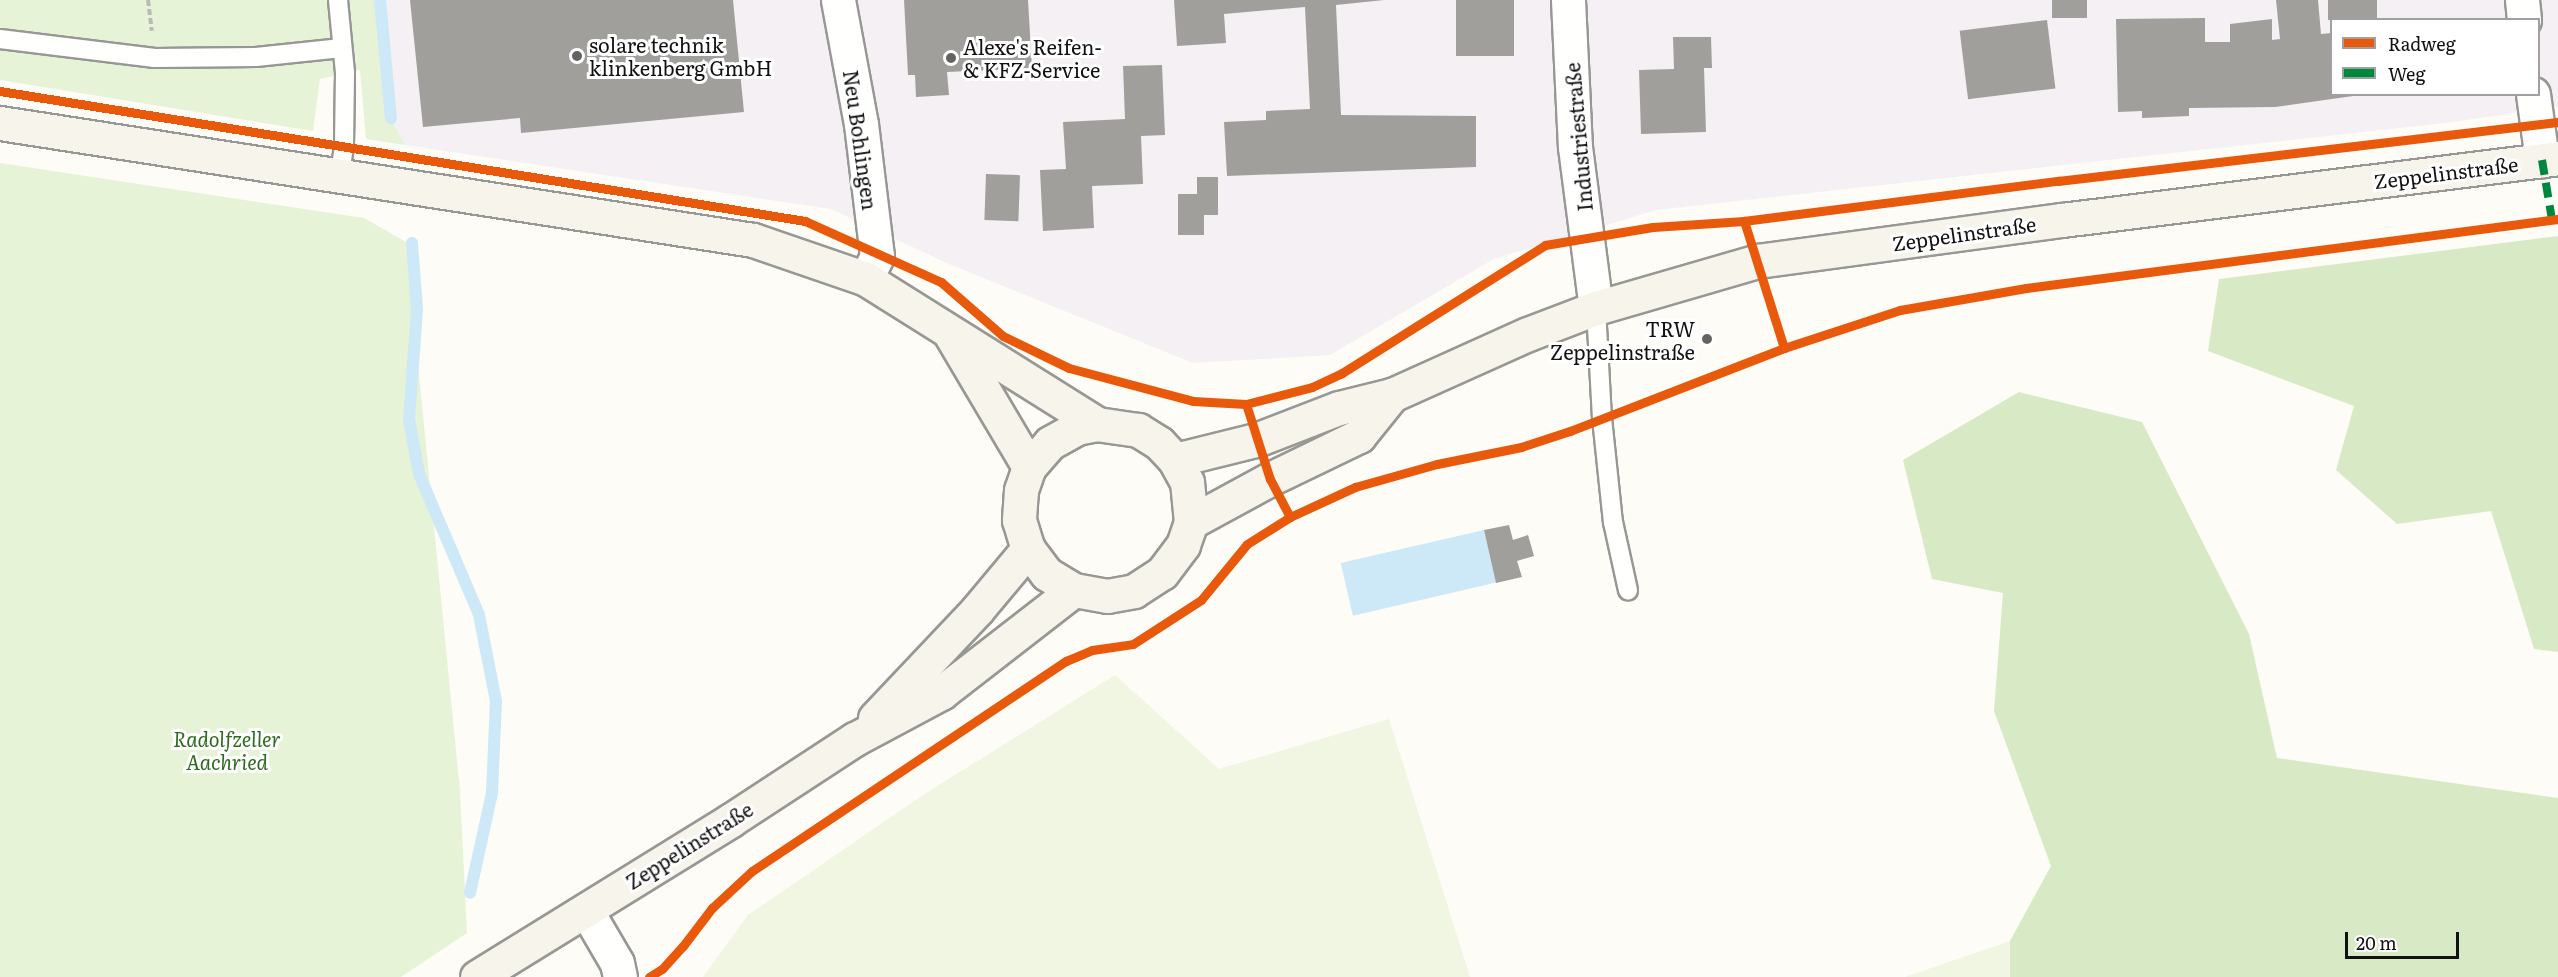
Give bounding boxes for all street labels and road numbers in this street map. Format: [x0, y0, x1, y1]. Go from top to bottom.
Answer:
street label: Industriestraße [1560, 62, 1596, 212]
street label: Neu Bohlingen [839, 68, 883, 212]
street label: Zeppelinstraße [2373, 151, 2519, 193]
street label: Zeppelinstraße [1891, 211, 2037, 255]
street label: Zeppelinstraße [621, 796, 757, 894]

